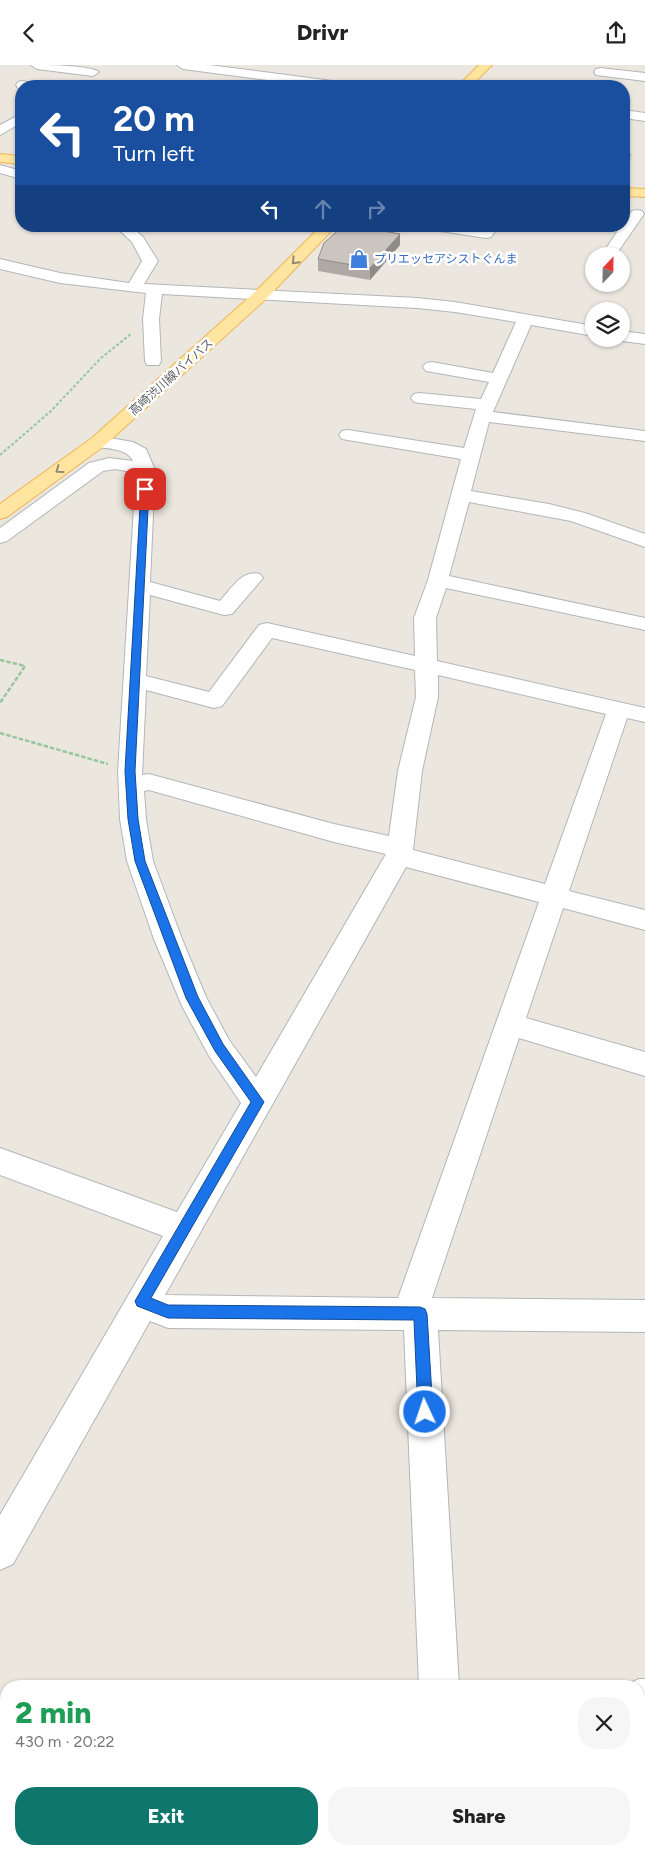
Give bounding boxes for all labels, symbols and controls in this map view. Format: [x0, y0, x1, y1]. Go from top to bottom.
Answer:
icon: back [15, 19, 43, 47]
text: Drivr [297, 19, 348, 46]
icon: share [602, 19, 630, 47]
text: 20 m [113, 98, 195, 140]
icon: left [30, 100, 95, 165]
text: Turn left [113, 140, 195, 167]
icon: left [256, 195, 284, 223]
icon: ahead [309, 195, 337, 223]
icon: right [362, 195, 390, 223]
north arrow [585, 247, 630, 293]
map controls [585, 247, 630, 347]
shop icon: プリエッセアシストぐんま [348, 248, 370, 270]
place label: プリエッセアシストぐんま [374, 252, 518, 266]
one-way arrow [292, 255, 301, 264]
button: layers [585, 302, 630, 347]
street label: 高崎渋川線バイパス [126, 336, 216, 418]
one-way arrow [56, 465, 65, 473]
pin [124, 468, 166, 510]
icon: arrive [131, 475, 159, 503]
position arrow [398, 1385, 450, 1437]
text: 2 min [15, 1694, 92, 1731]
button: close [578, 1697, 630, 1749]
text: 430 m · 20:22 [15, 1732, 115, 1751]
button: Exit [15, 1787, 318, 1845]
button: Share [328, 1787, 630, 1845]

